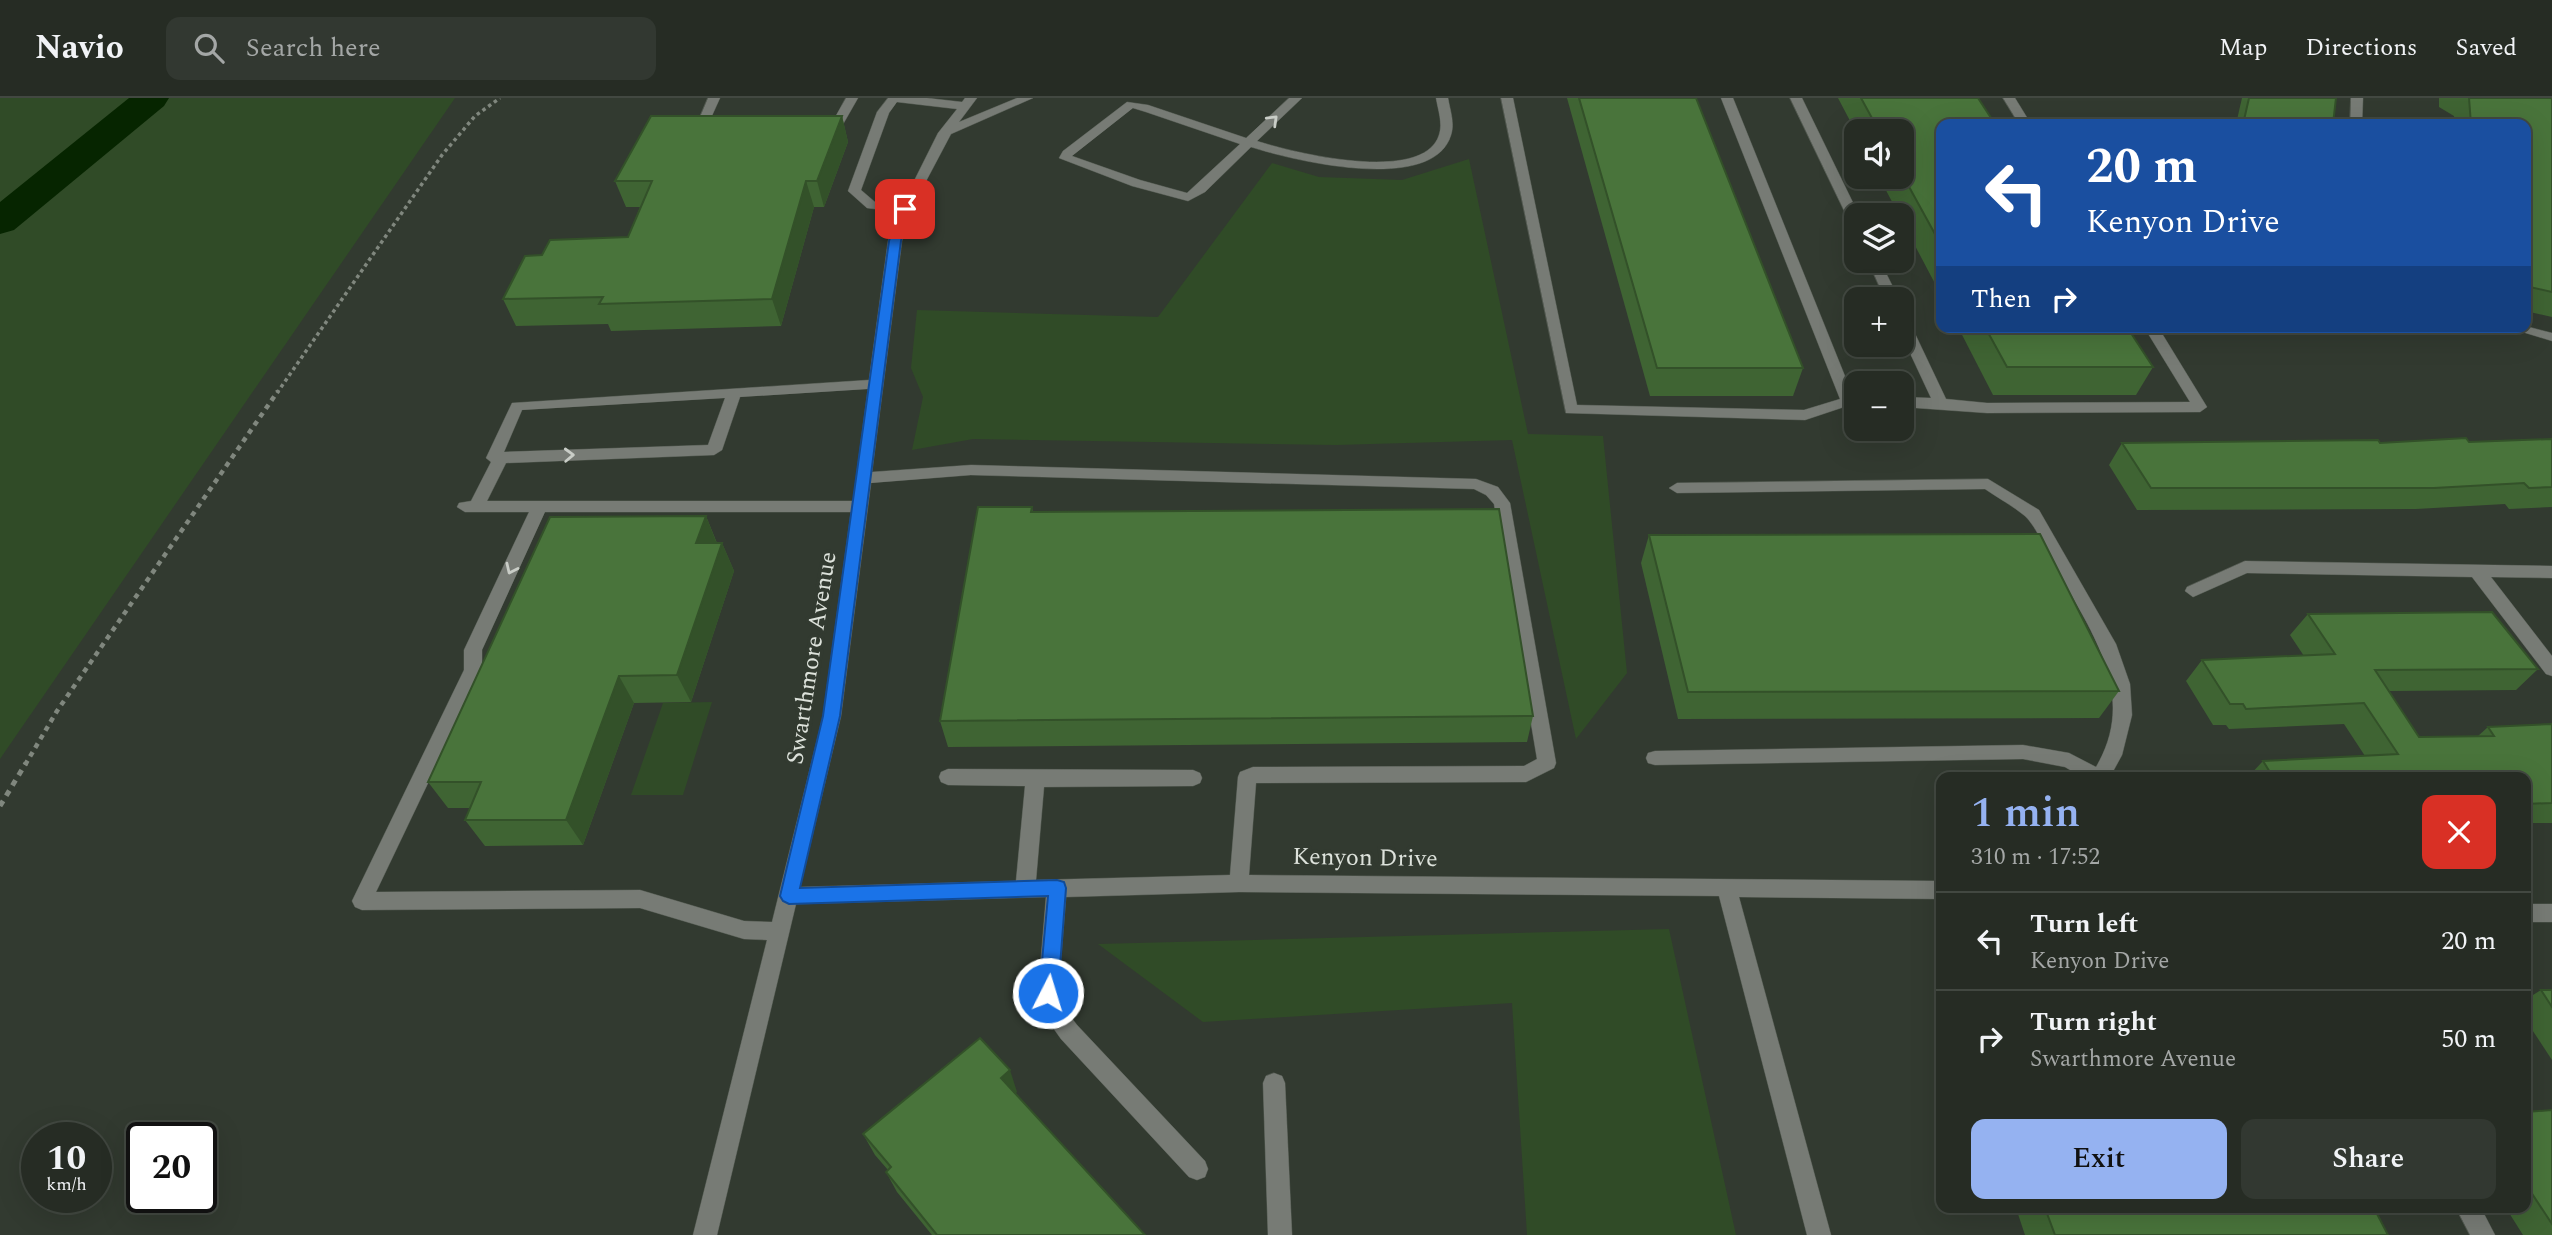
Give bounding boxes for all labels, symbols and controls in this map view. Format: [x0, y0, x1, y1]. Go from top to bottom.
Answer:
search box [166, 17, 656, 80]
text: Navio [35, 23, 124, 73]
text: Search here [246, 28, 381, 68]
icon: search [190, 29, 228, 67]
text: Map [2219, 30, 2267, 66]
text: Directions [2305, 30, 2417, 66]
text: Saved [2455, 30, 2517, 66]
one-way arrow [1265, 116, 1278, 129]
map controls [1844, 119, 1914, 441]
button: sound [1844, 119, 1914, 189]
text: 20 m [2086, 130, 2197, 205]
icon: left [1971, 147, 2062, 238]
pin [875, 179, 935, 239]
icon: arrive [886, 190, 924, 228]
text: Kenyon Drive [2086, 198, 2280, 247]
button: layers [1844, 203, 1914, 273]
text: Then [1971, 279, 2031, 319]
icon: right [2045, 280, 2083, 318]
button: + [1844, 287, 1914, 357]
button: − [1844, 371, 1914, 441]
one-way arrow [564, 448, 575, 463]
street label: Swarthmore Avenue [777, 549, 847, 767]
one-way arrow [505, 562, 519, 574]
text: 1 min [1971, 782, 2080, 845]
button: close [2422, 795, 2496, 869]
street label: Kenyon Drive [1292, 839, 1438, 877]
text: 310 m · 17:52 [1971, 840, 2100, 875]
text: Turn left [2030, 904, 2138, 944]
text: 20 m [2441, 921, 2496, 961]
icon: left [1971, 922, 2009, 960]
text: Kenyon Drive [2030, 944, 2169, 979]
position arrow [1011, 956, 1085, 1030]
text: Turn right [2030, 1002, 2157, 1042]
text: 50 m [2441, 1019, 2496, 1059]
icon: right [1971, 1020, 2009, 1058]
text: Swarthmore Avenue [2030, 1042, 2236, 1077]
button: Exit [1971, 1119, 2227, 1199]
button: Share [2241, 1119, 2496, 1199]
speed limit sign: 20 [126, 1122, 217, 1213]
text: 10 [47, 1132, 86, 1185]
text: km/h [46, 1171, 87, 1198]

